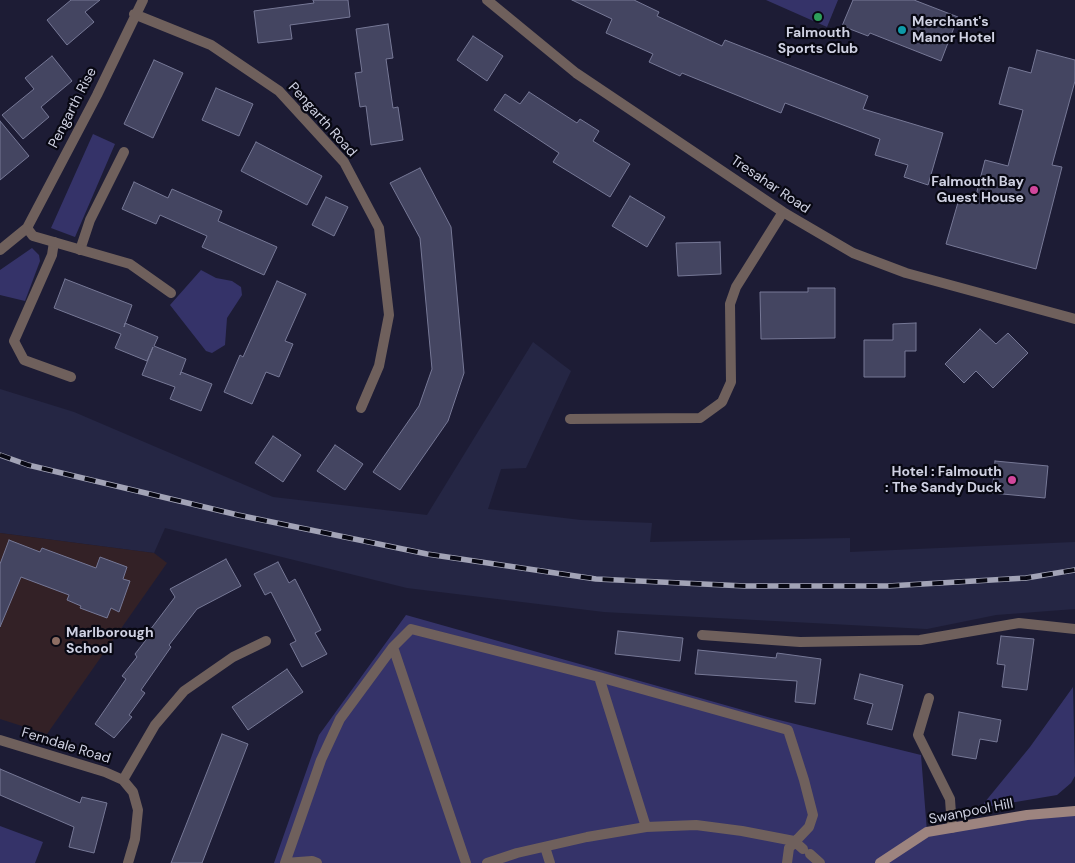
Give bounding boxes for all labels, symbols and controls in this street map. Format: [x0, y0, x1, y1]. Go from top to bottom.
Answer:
marker: Falmouth Sports Club [812, 11, 824, 23]
place label: Merchant's Manor Hotel [912, 14, 995, 46]
marker: Merchant's Manor Hotel [896, 24, 908, 36]
place label: Falmouth Sports Club [778, 25, 858, 58]
street label: Pengarth Rise [45, 65, 101, 151]
street label: Pengarth Road [284, 79, 360, 161]
street label: Tresahar Road [727, 152, 813, 218]
place label: Falmouth Bay Guest House [931, 174, 1024, 206]
marker: Falmouth Bay Guest House [1028, 184, 1040, 196]
place label: Hotel : Falmouth : The Sandy Duck [885, 464, 1002, 497]
marker: Hotel : Falmouth : The Sandy Duck [1006, 474, 1018, 486]
place label: Marlborough School [66, 625, 154, 658]
marker: Marlborough School [50, 635, 62, 647]
street label: Ferndale Road [19, 724, 113, 768]
street label: Swanpool Hill [927, 796, 1015, 828]

